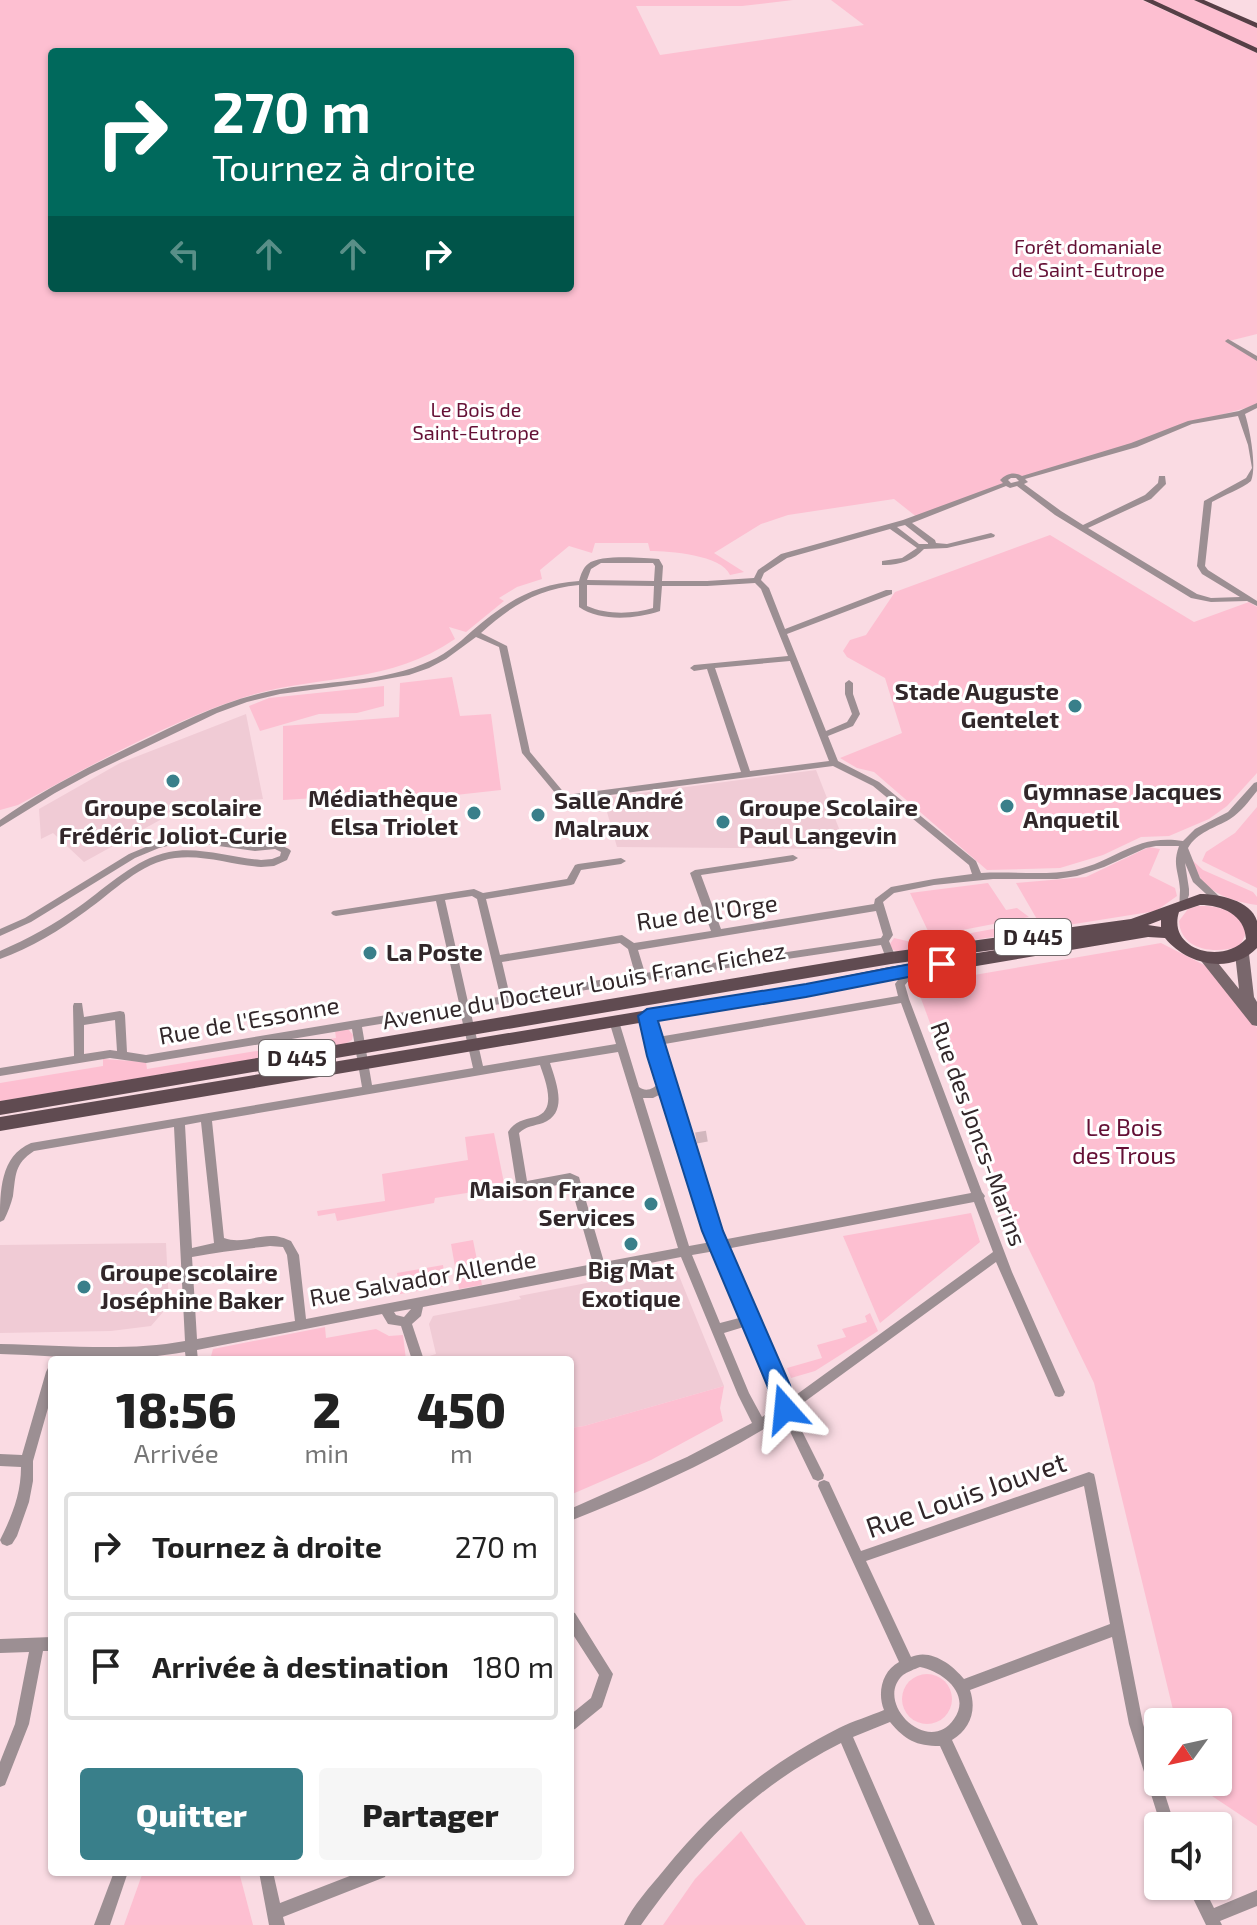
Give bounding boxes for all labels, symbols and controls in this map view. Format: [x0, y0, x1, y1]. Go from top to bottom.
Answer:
text: 270 m [212, 77, 371, 144]
icon: right [80, 80, 184, 184]
text: Tournez à droite [212, 145, 476, 188]
icon: left [163, 232, 207, 276]
icon: ahead [247, 232, 291, 276]
icon: ahead [331, 232, 375, 276]
icon: right [415, 232, 459, 276]
park label: Forêt domaniale de Saint-Eutrope [1011, 234, 1165, 281]
park label: Le Bois de Saint-Eutrope [413, 397, 540, 444]
place label: Stade Auguste Gentelet [895, 676, 1059, 733]
marker: Stade Auguste Gentelet [1066, 697, 1084, 715]
marker: Groupe scolaire Frédéric Joliot-Curie [164, 772, 182, 790]
place label: Gymnase Jacques Anquetil [1023, 776, 1222, 833]
place label: Médiathèque Elsa Triolet [308, 783, 458, 840]
place label: Salle André Malraux [554, 785, 684, 842]
place label: Groupe scolaire Frédéric Joliot-Curie [59, 792, 287, 849]
place label: Groupe Scolaire Paul Langevin [739, 792, 918, 849]
marker: Gymnase Jacques Anquetil [998, 797, 1016, 815]
marker: Médiathèque Elsa Triolet [465, 804, 483, 822]
marker: Salle André Malraux [529, 806, 547, 824]
marker: Groupe Scolaire Paul Langevin [714, 813, 732, 831]
street label: Rue de l'Orge [634, 887, 779, 936]
road number: D 445 [995, 919, 1071, 955]
pin [908, 930, 976, 998]
street label: Avenue du Docteur Louis Franc Fichez [380, 935, 788, 1034]
place label: La Poste [386, 937, 483, 966]
icon: arrive [920, 942, 964, 986]
marker: La Poste [361, 944, 379, 962]
street label: Rue de l'Essonne [156, 989, 341, 1050]
street label: Rue des Joncs-Marins [925, 1017, 1034, 1250]
road number: D 445 [259, 1040, 335, 1076]
park label: Le Bois des Trous [1072, 1112, 1176, 1169]
place label: Maison France Services [469, 1174, 635, 1231]
marker: Maison France Services [642, 1195, 660, 1213]
marker: Big Mat Exotique [622, 1235, 640, 1253]
street label: Rue Salvador Allende [307, 1243, 538, 1312]
place label: Big Mat Exotique [581, 1255, 681, 1312]
place label: Groupe scolaire Joséphine Baker [100, 1257, 285, 1314]
marker: Groupe scolaire Joséphine Baker [75, 1278, 93, 1296]
position arrow [743, 1367, 827, 1451]
text: 18:56 [116, 1380, 237, 1438]
text: 2 [313, 1380, 341, 1438]
text: 450 [417, 1380, 506, 1438]
text: Arrivée [134, 1437, 219, 1468]
text: min [305, 1437, 349, 1468]
text: m [450, 1437, 473, 1468]
street label: Rue Louis Jouvet [861, 1444, 1070, 1544]
icon: right [84, 1524, 128, 1568]
text: Tournez à droite [152, 1528, 382, 1564]
text: 270 m [455, 1528, 538, 1564]
icon: arrive [84, 1644, 128, 1688]
text: Arrivée à destination [152, 1648, 449, 1684]
text: 180 m [473, 1648, 554, 1684]
north arrow [1144, 1708, 1232, 1796]
map controls [1144, 1708, 1232, 1900]
button: Quitter [80, 1768, 303, 1860]
button: Partager [319, 1768, 542, 1860]
button: sound [1144, 1812, 1232, 1900]

